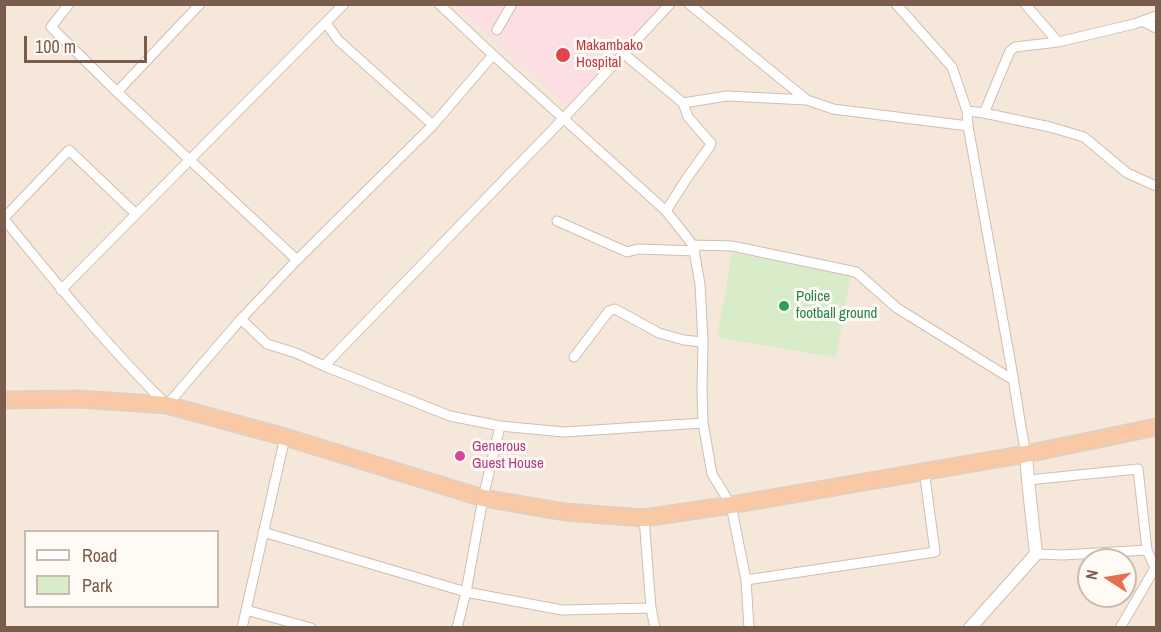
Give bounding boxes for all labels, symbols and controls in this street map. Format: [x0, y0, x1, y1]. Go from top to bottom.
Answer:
scale bar [27, 24, 150, 62]
text: 100 m [35, 34, 76, 59]
place label: Makambako Hospital [576, 37, 643, 72]
marker: Makambako Hospital [554, 46, 572, 64]
place label: Police football ground [796, 288, 877, 323]
marker: Police football ground [777, 299, 791, 313]
place label: Generous Guest House [472, 438, 544, 473]
marker: Generous Guest House [453, 449, 467, 463]
legend [24, 530, 219, 608]
text: Road [82, 543, 117, 568]
north arrow [1077, 548, 1137, 608]
text: N [1080, 568, 1103, 582]
text: Park [82, 573, 112, 598]

